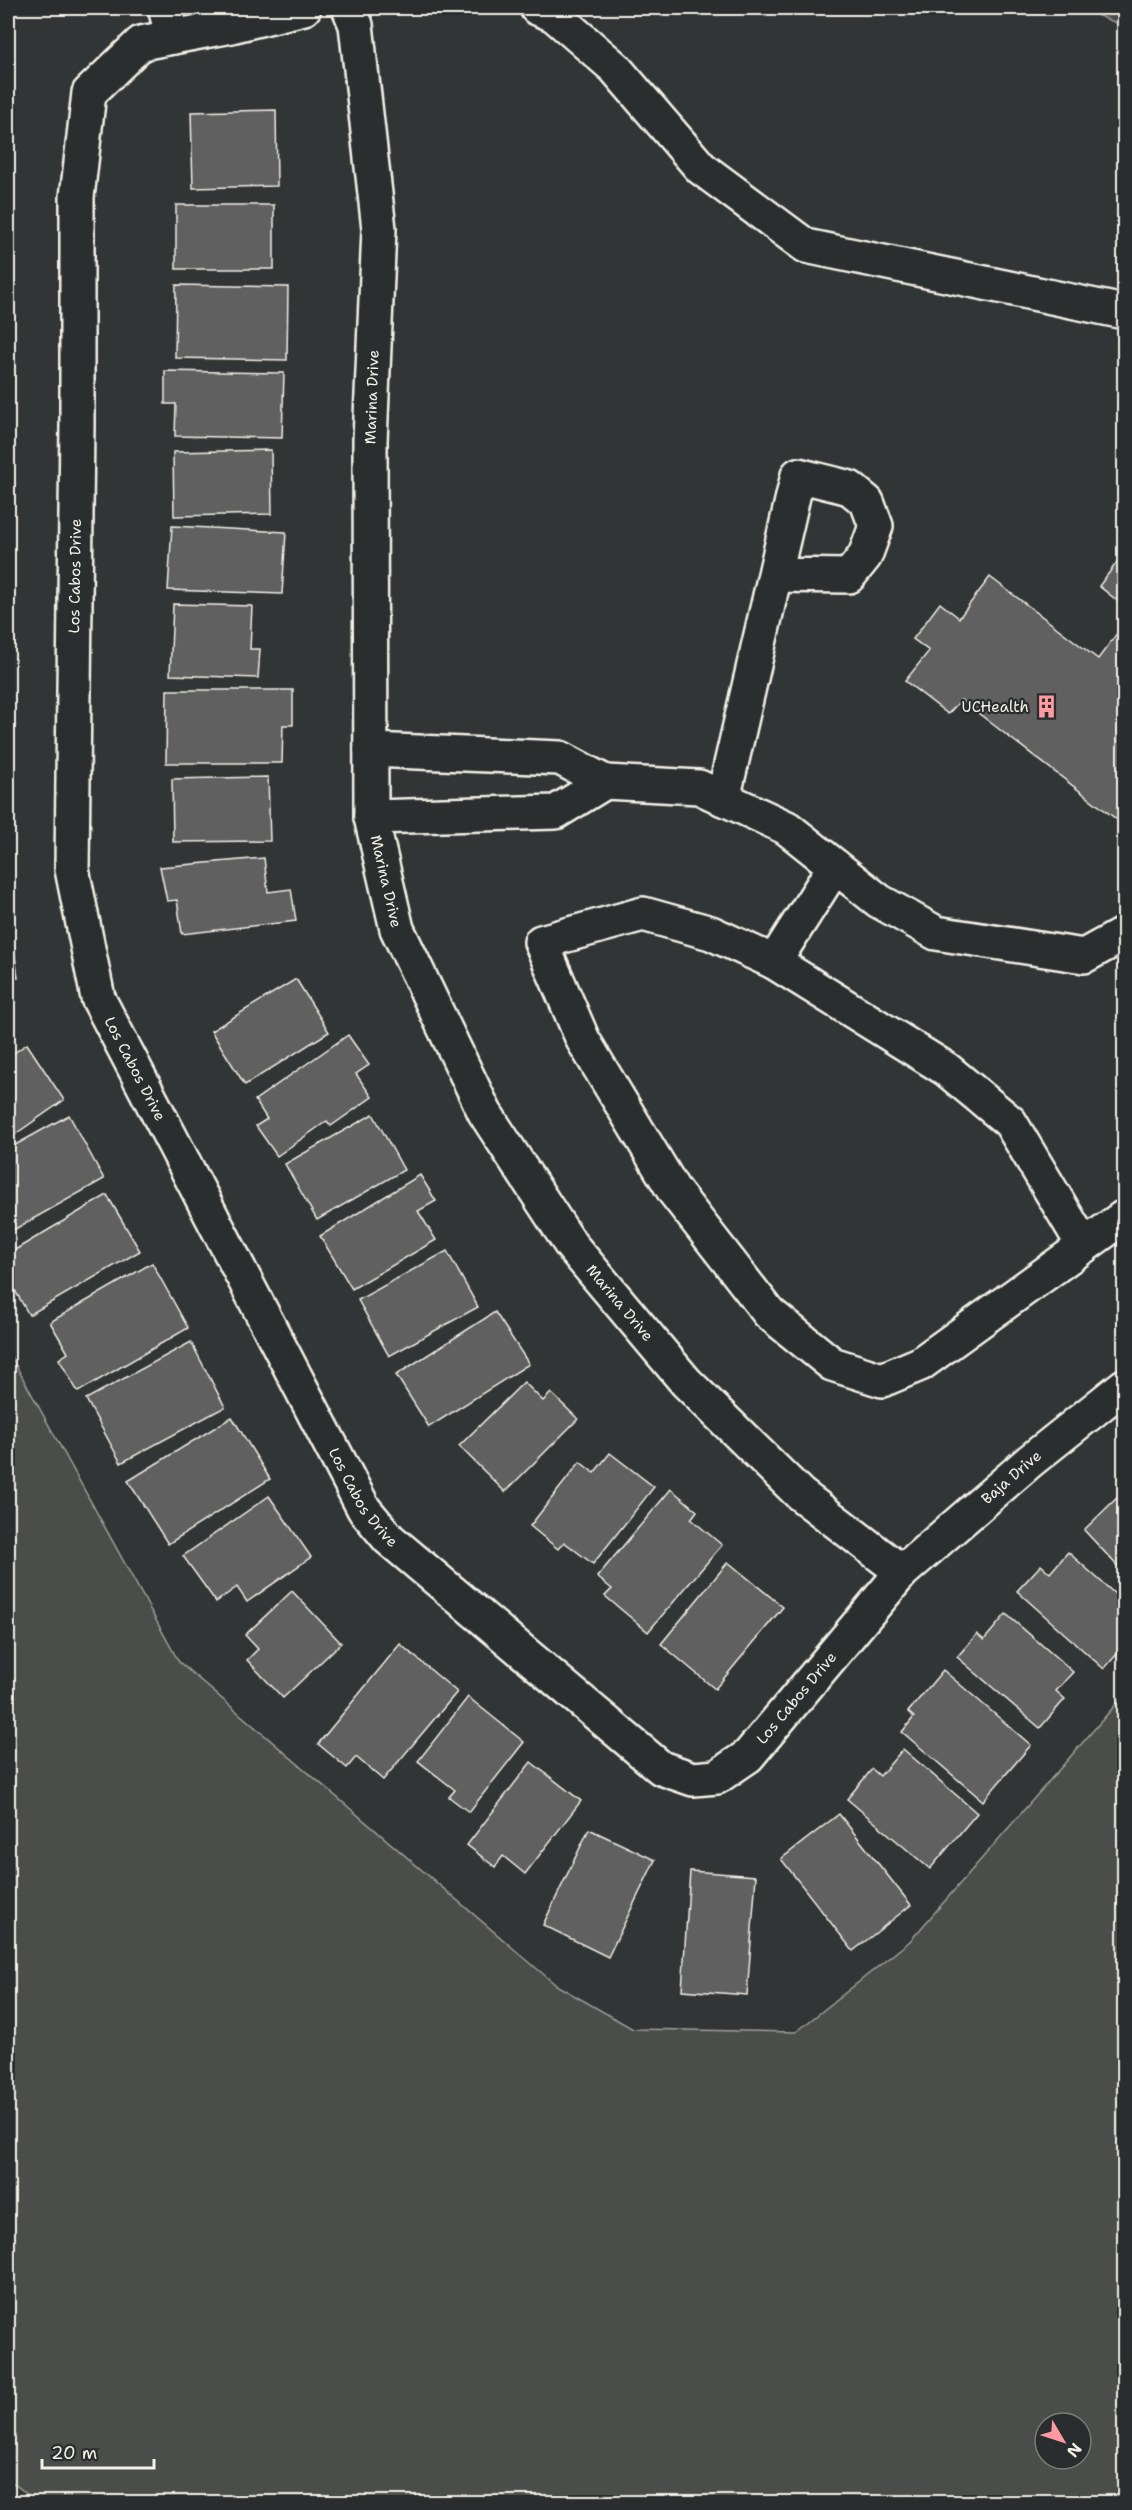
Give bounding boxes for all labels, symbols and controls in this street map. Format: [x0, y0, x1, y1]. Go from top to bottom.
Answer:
street label: Marina Drive [360, 349, 384, 445]
street label: Los Cabos Drive [64, 518, 86, 634]
building icon: UCHealth [1034, 694, 1060, 720]
place label: UCHealth [962, 697, 1029, 717]
street label: Marina Drive [366, 833, 406, 930]
street label: Los Cabos Drive [99, 1013, 170, 1124]
street label: Marina Drive [582, 1260, 658, 1346]
street label: Los Cabos Drive [324, 1444, 402, 1552]
street label: Baja Drive [977, 1446, 1046, 1509]
street label: Los Cabos Drive [752, 1647, 841, 1748]
north arrow [1033, 2411, 1093, 2471]
scale bar [42, 2432, 154, 2470]
text: N [1062, 2439, 1086, 2462]
text: 20 m [51, 2441, 97, 2465]

